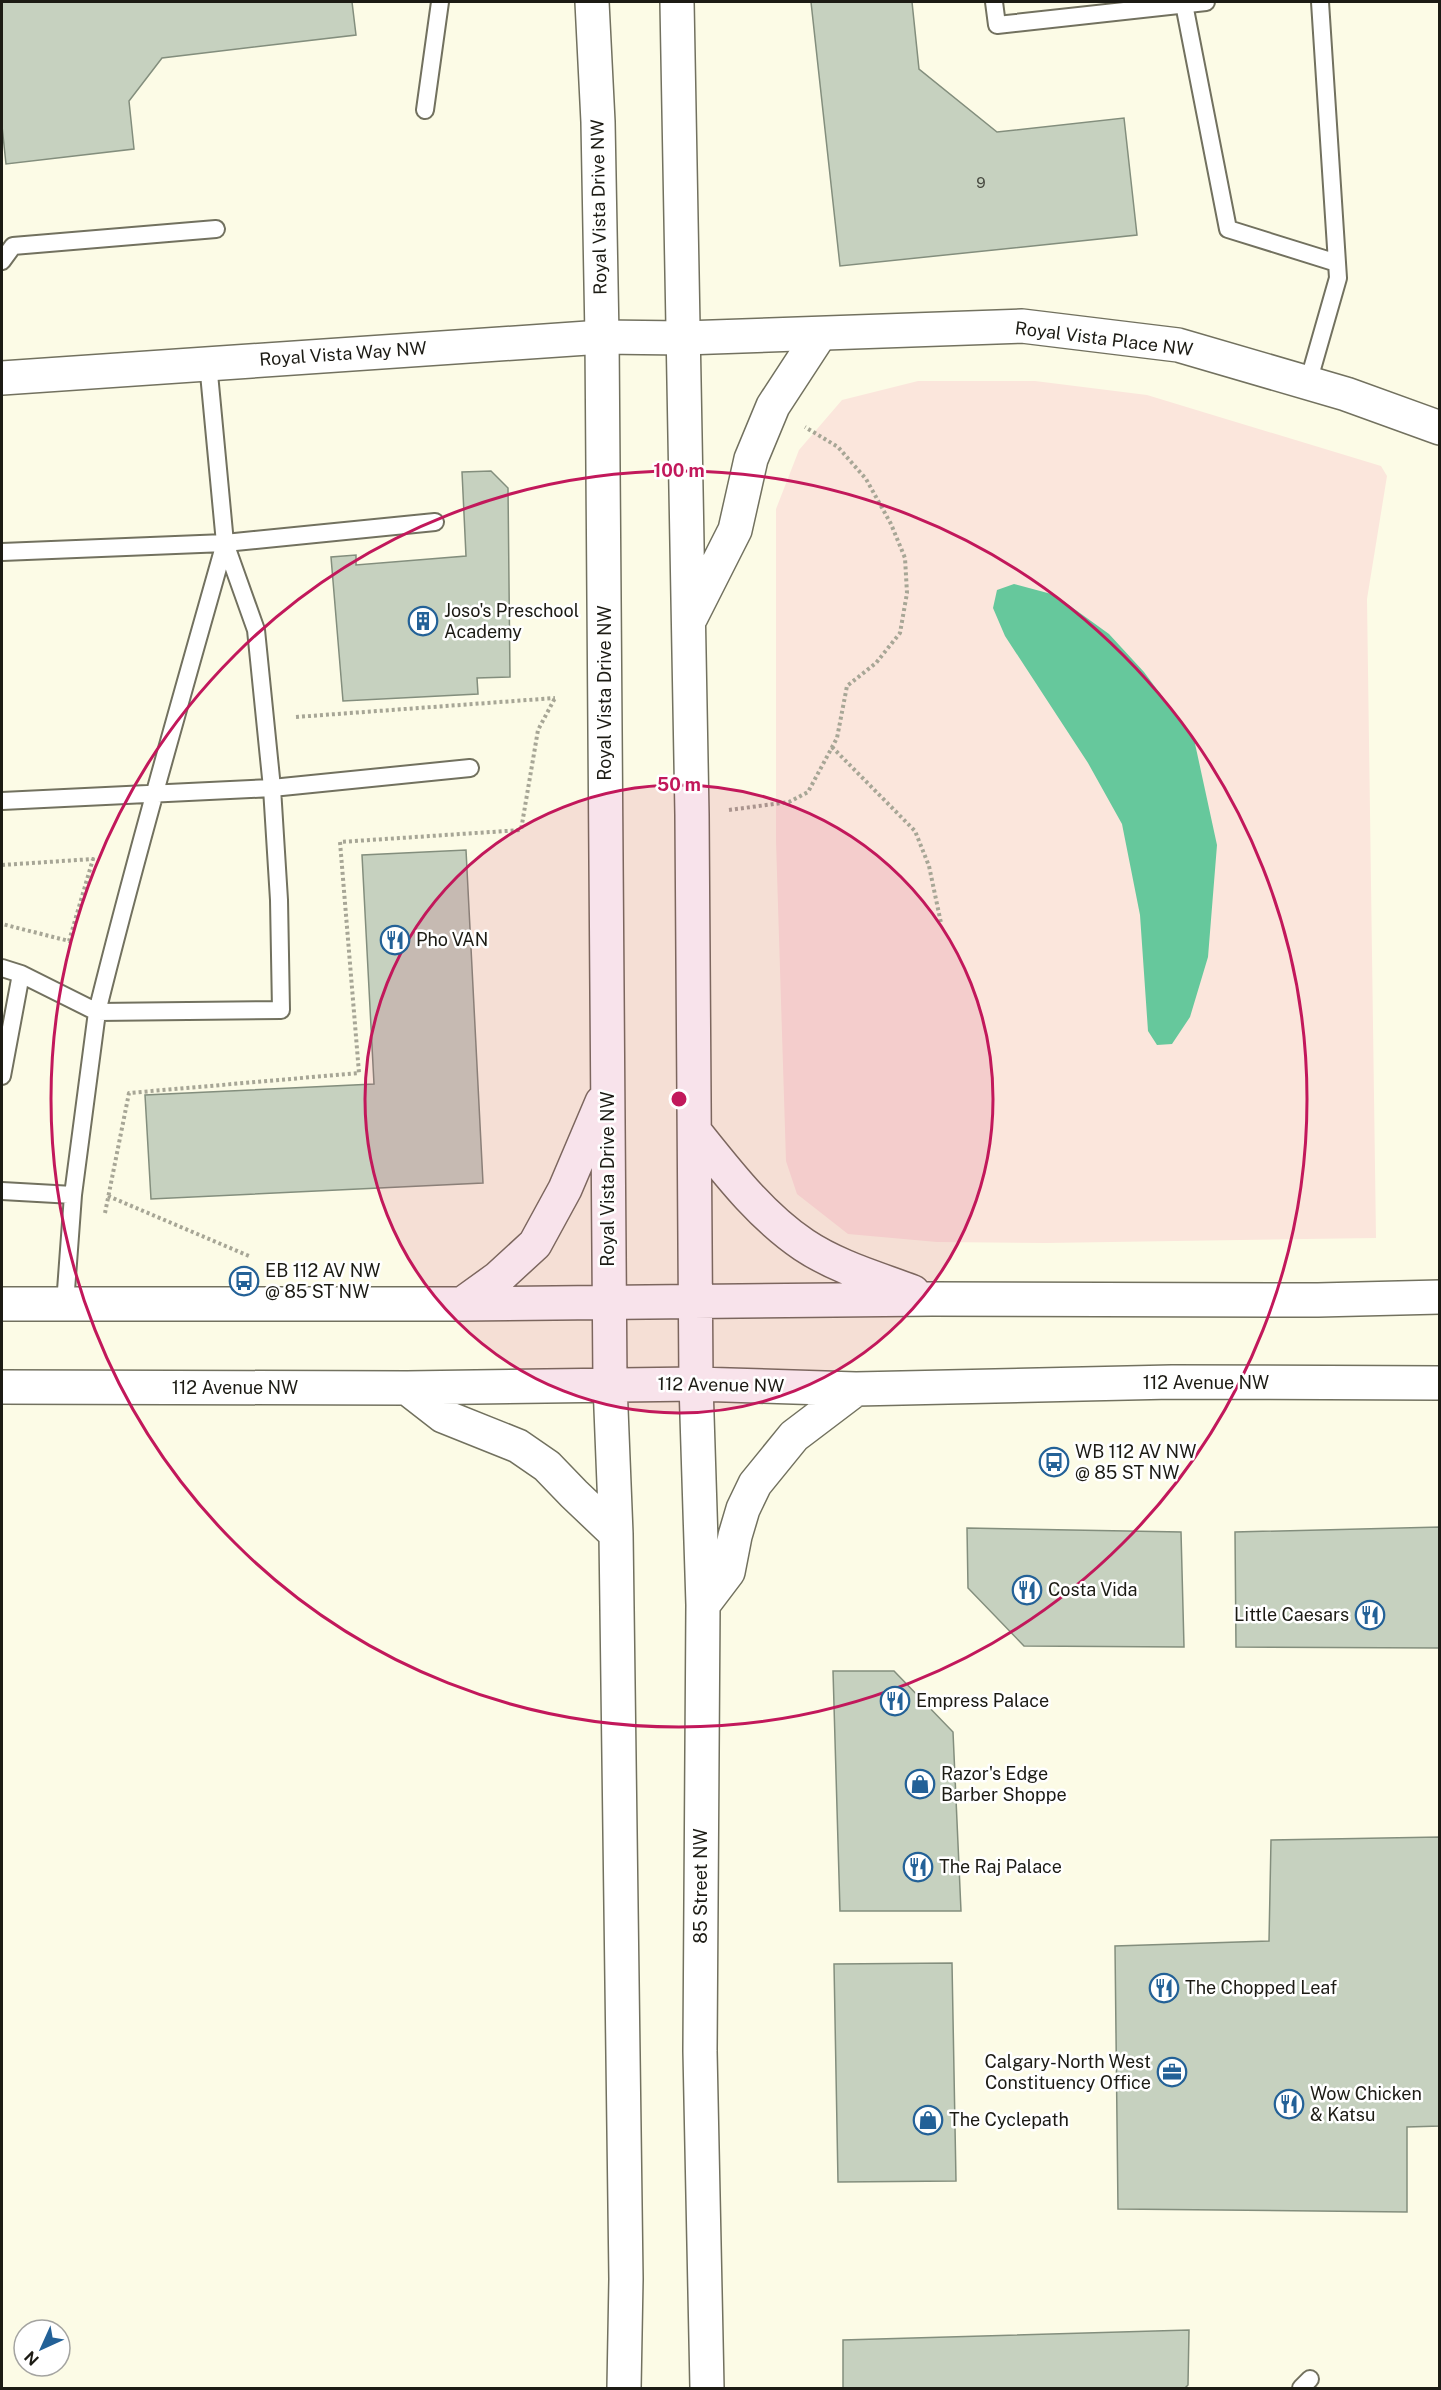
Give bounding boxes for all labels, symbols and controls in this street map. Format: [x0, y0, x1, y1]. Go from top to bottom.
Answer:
street label: Royal Vista Drive NW [586, 119, 611, 295]
house number: 9 [976, 174, 986, 191]
street label: Royal Vista Place NW [1014, 317, 1194, 360]
street label: Royal Vista Way NW [259, 337, 427, 370]
text: 100 m [653, 460, 705, 481]
place label: Joso's Preschool Academy [444, 600, 579, 642]
building icon: Joso's Preschool Academy [407, 605, 439, 637]
street label: Royal Vista Drive NW [594, 605, 615, 781]
text: 50 m [657, 774, 701, 795]
restaurant icon: Pho VAN [379, 924, 411, 956]
place label: Pho VAN [416, 929, 488, 950]
centre of rings [669, 1089, 689, 1109]
street label: Royal Vista Drive NW [597, 1091, 618, 1267]
place label: EB 112 AV NW @ 85 ST NW [265, 1260, 380, 1302]
bus stop icon: EB 112 AV NW @ 85 ST NW [228, 1265, 260, 1297]
street label: 112 Avenue NW [1143, 1372, 1269, 1393]
street label: 112 Avenue NW [658, 1373, 784, 1396]
street label: 112 Avenue NW [172, 1377, 298, 1398]
place label: WB 112 AV NW @ 85 ST NW [1075, 1441, 1196, 1483]
bus stop icon: WB 112 AV NW @ 85 ST NW [1038, 1446, 1070, 1478]
restaurant icon: Costa Vida [1011, 1574, 1043, 1606]
place label: Costa Vida [1048, 1579, 1138, 1600]
restaurant icon: Little Caesars [1354, 1599, 1386, 1631]
place label: Little Caesars [1234, 1604, 1349, 1625]
restaurant icon: Empress Palace [879, 1685, 911, 1717]
place label: Empress Palace [916, 1690, 1049, 1711]
place label: Razor's Edge Barber Shoppe [941, 1763, 1067, 1805]
shop icon: Razor's Edge Barber Shoppe [904, 1768, 936, 1800]
street label: 85 Street NW [690, 1828, 711, 1944]
restaurant icon: The Raj Palace [902, 1851, 934, 1883]
place label: The Raj Palace [939, 1856, 1062, 1877]
restaurant icon: The Chopped Leaf [1148, 1972, 1180, 2004]
place label: The Chopped Leaf [1185, 1977, 1337, 1998]
place label: Calgary-North West Constituency Office [984, 2051, 1151, 2093]
office icon: Calgary-North West Constituency Office [1156, 2056, 1188, 2088]
place label: Wow Chicken & Katsu [1310, 2083, 1422, 2125]
restaurant icon: Wow Chicken & Katsu [1273, 2088, 1305, 2120]
shop icon: The Cyclepath [912, 2104, 944, 2136]
place label: The Cyclepath [949, 2109, 1069, 2130]
north arrow [12, 2318, 72, 2378]
text: N [21, 2347, 43, 2369]

